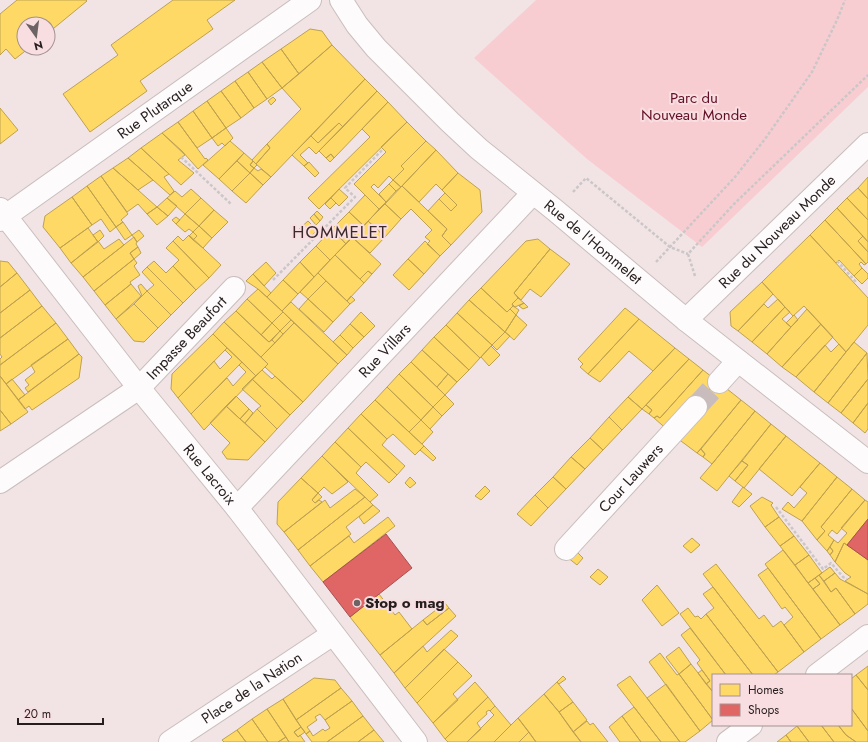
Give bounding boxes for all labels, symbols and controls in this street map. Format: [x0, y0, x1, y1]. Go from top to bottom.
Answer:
north arrow [16, 16, 56, 56]
text: N [32, 37, 45, 55]
street label: Rue Plutarque [113, 75, 197, 144]
park label: Parc du Nouveau Monde [641, 87, 747, 126]
street label: Rue du Nouveau Monde [714, 170, 841, 294]
street label: Rue de l'Hommelet [539, 195, 647, 290]
district label: HOMMELET [292, 220, 388, 244]
street label: Impasse Beaufort [141, 291, 232, 385]
street label: Rue Villars [354, 318, 416, 383]
street label: Rue Lacroix [178, 439, 242, 510]
street label: Cour Lauwers [593, 439, 668, 518]
place label: Stop o mag [365, 592, 445, 614]
marker: Stop o mag [352, 598, 362, 608]
street label: Place de la Nation [197, 646, 306, 729]
legend [712, 674, 852, 726]
text: Homes [748, 681, 784, 699]
scale bar [18, 700, 103, 726]
text: Shops [748, 701, 779, 719]
text: 20 m [24, 705, 51, 723]

